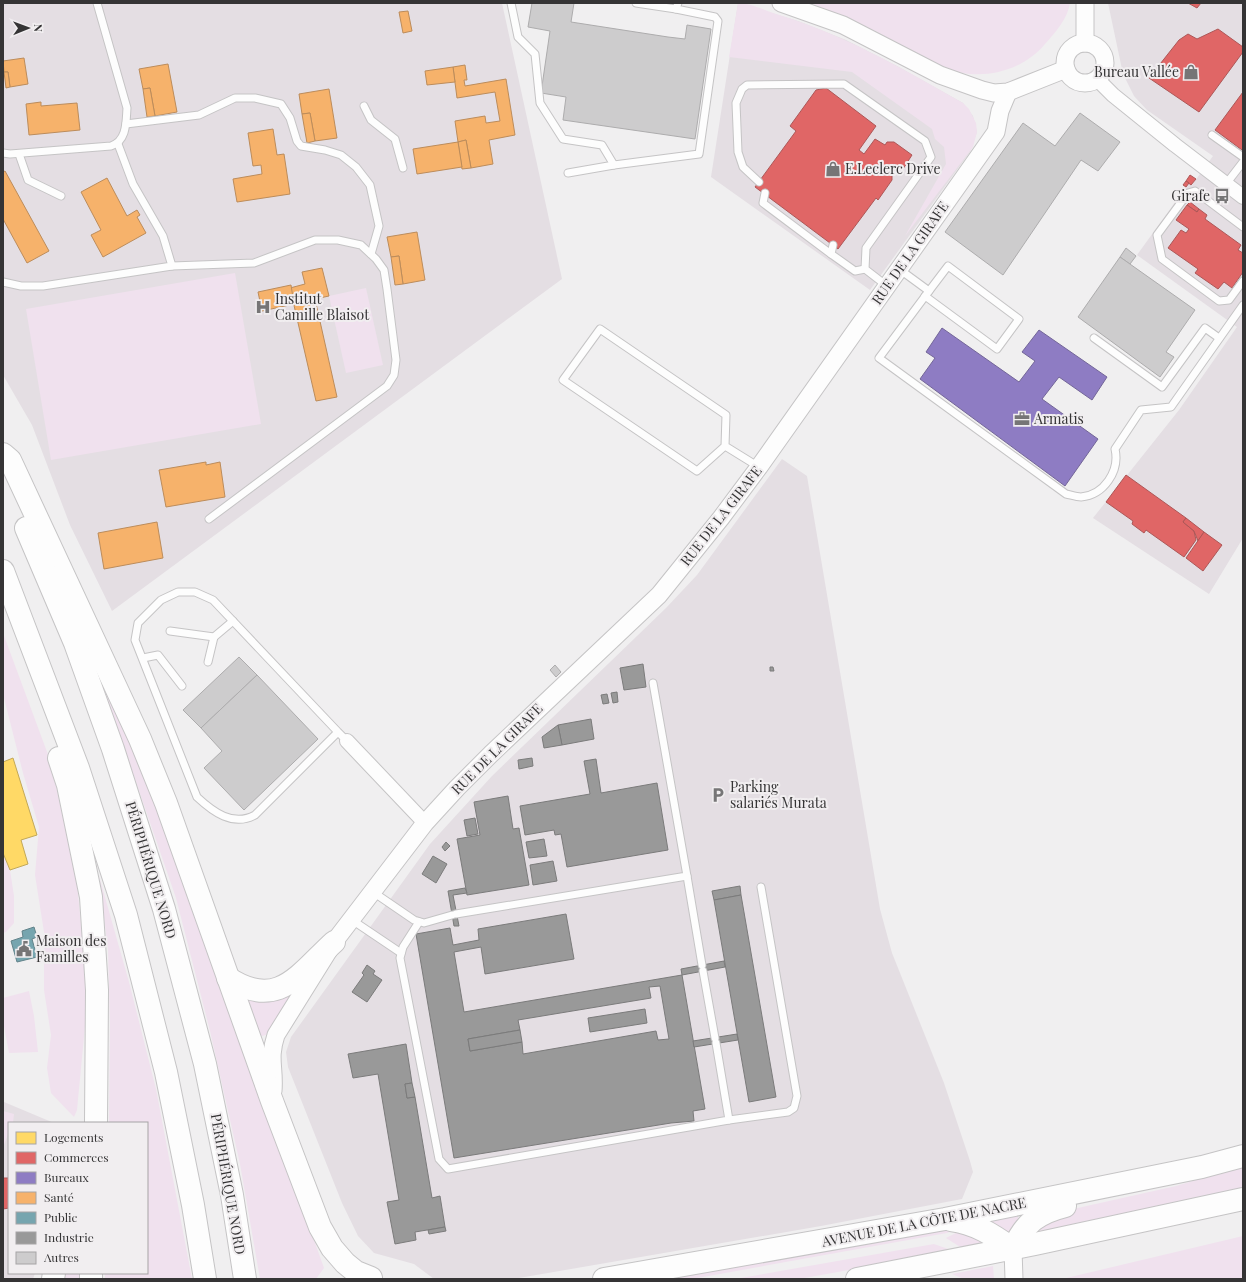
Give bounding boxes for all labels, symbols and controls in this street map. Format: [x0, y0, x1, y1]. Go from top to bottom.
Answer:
north arrow [8, 8, 48, 48]
text: N [31, 24, 46, 32]
place label: Bureau Vallée [1094, 62, 1179, 81]
shop icon: Bureau Vallée [1182, 63, 1200, 81]
place label: E.Leclerc Drive [845, 159, 941, 178]
shop icon: E.Leclerc Drive [824, 160, 842, 178]
place label: Girafe [1171, 186, 1210, 205]
bus stop icon: Girafe [1213, 187, 1231, 205]
street label: RUE DE LA GIRAFE [867, 197, 952, 308]
place label: Institut Camille Blaisot [275, 289, 370, 324]
hospital icon: Institut Camille Blaisot [254, 298, 272, 316]
place label: Armatis [1033, 409, 1084, 428]
office icon: Armatis [1013, 410, 1031, 428]
street label: RUE DE LA GIRAFE [676, 462, 766, 570]
street label: RUE DE LA GIRAFE [447, 699, 546, 798]
place label: Parking salariés Murata [730, 777, 827, 812]
parking icon: Parking salariés Murata [709, 786, 727, 804]
street label: PÉRIPHÉRIQUE NORD [122, 799, 181, 941]
place label: Maison des Familles [36, 931, 106, 966]
public building icon: Maison des Familles [15, 940, 33, 958]
street label: PÉRIPHÉRIQUE NORD [207, 1112, 250, 1256]
legend [8, 1122, 148, 1274]
text: Logements [44, 1129, 103, 1145]
text: Commerces [44, 1149, 109, 1165]
text: Bureaux [44, 1169, 90, 1185]
text: Santé [44, 1189, 74, 1205]
street label: AVENUE DE LA CÔTE DE NACRE [819, 1192, 1028, 1251]
text: Public [44, 1209, 78, 1225]
text: Industrie [44, 1229, 94, 1245]
text: Autres [43, 1249, 79, 1265]

